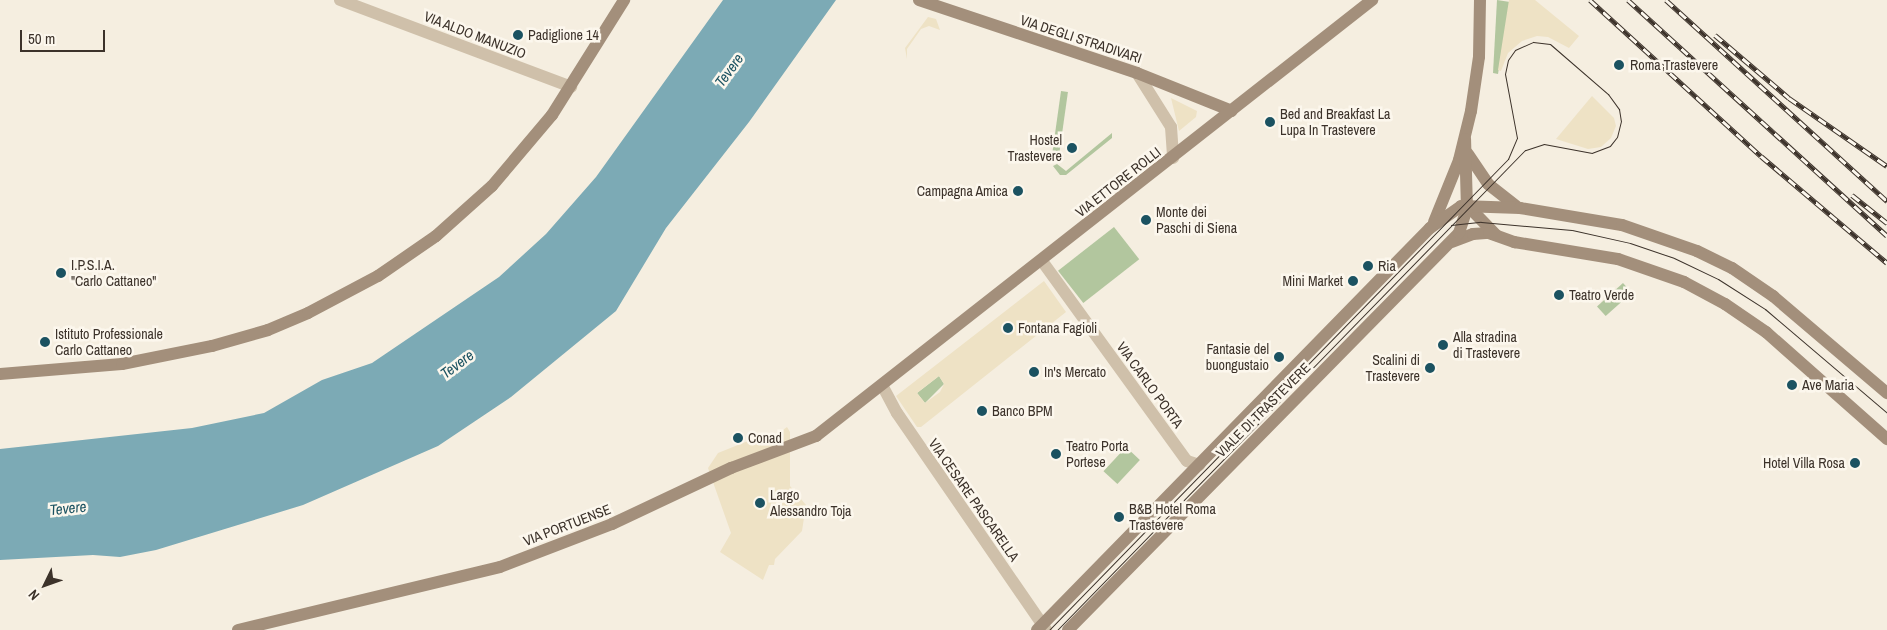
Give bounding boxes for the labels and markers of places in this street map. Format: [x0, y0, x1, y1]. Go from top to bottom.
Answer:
place label: Padiglione 14 [528, 27, 599, 43]
marker: Padiglione 14 [512, 29, 524, 41]
place label: Roma Trastevere [1630, 57, 1718, 73]
marker: Roma Trastevere [1612, 58, 1626, 72]
place label: Bed and Breakfast La Lupa In Trastevere [1280, 106, 1390, 138]
marker: Bed and Breakfast La Lupa In Trastevere [1264, 116, 1276, 128]
place label: Hostel Trastevere [1008, 132, 1062, 164]
marker: Hostel Trastevere [1066, 142, 1078, 154]
place label: Campagna Amica [916, 183, 1008, 199]
marker: Campagna Amica [1012, 185, 1024, 197]
place label: Monte dei Paschi di Siena [1156, 204, 1237, 236]
marker: Monte dei Paschi di Siena [1140, 214, 1152, 226]
place label: I.P.S.I.A. "Carlo Cattaneo" [71, 257, 156, 290]
place label: Ria [1378, 258, 1396, 274]
marker: Ria [1362, 260, 1374, 272]
marker: I.P.S.I.A. "Carlo Cattaneo" [55, 267, 67, 279]
place label: Mini Market [1282, 273, 1343, 289]
marker: Mini Market [1347, 275, 1359, 287]
place label: Teatro Verde [1569, 287, 1634, 303]
marker: Teatro Verde [1553, 289, 1565, 301]
place label: Fontana Fagioli [1018, 320, 1097, 336]
marker: Fontana Fagioli [1002, 322, 1014, 334]
place label: Istituto Professionale Carlo Cattaneo [55, 326, 163, 358]
place label: Alla stradina di Trastevere [1453, 329, 1520, 362]
marker: Istituto Professionale Carlo Cattaneo [39, 336, 51, 348]
marker: Alla stradina di Trastevere [1437, 339, 1449, 351]
place label: Fantasie del buongustaio [1206, 341, 1269, 374]
marker: Fantasie del buongustaio [1273, 351, 1285, 363]
place label: Scalini di Trastevere [1366, 352, 1420, 384]
marker: Scalini di Trastevere [1424, 362, 1436, 374]
place label: In's Mercato [1044, 364, 1106, 380]
marker: In's Mercato [1028, 366, 1040, 378]
place label: Ave Maria [1802, 377, 1854, 393]
marker: Ave Maria [1786, 379, 1798, 391]
place label: Banco BPM [992, 403, 1053, 419]
marker: Banco BPM [976, 405, 988, 417]
place label: Conad [748, 430, 782, 446]
marker: Conad [732, 432, 744, 444]
place label: Teatro Porta Portese [1066, 438, 1129, 471]
marker: Teatro Porta Portese [1050, 448, 1062, 460]
place label: Hotel Villa Rosa [1763, 455, 1845, 471]
marker: Hotel Villa Rosa [1849, 457, 1861, 469]
place label: Largo Alessandro Toja [770, 487, 852, 520]
marker: Largo Alessandro Toja [754, 497, 766, 509]
place label: B&B Hotel Roma Trastevere [1129, 501, 1216, 534]
marker: B&B Hotel Roma Trastevere [1113, 511, 1125, 523]

